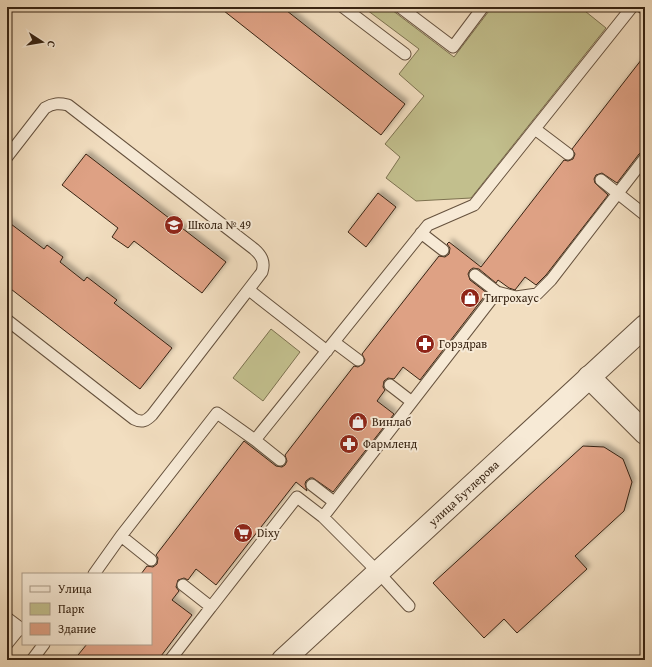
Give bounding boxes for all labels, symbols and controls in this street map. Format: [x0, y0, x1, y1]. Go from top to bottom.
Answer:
north arrow [22, 22, 62, 62]
text: С [43, 39, 60, 49]
school or university icon: Школа № 49 [163, 214, 185, 236]
place label: Школа № 49 [188, 216, 251, 233]
shop icon: Тигрохаус [459, 287, 481, 309]
place label: Тигрохаус [484, 289, 539, 306]
pharmacy icon: Горздрав [414, 333, 436, 355]
place label: Горздрав [439, 335, 487, 352]
shop icon: Винлаб [347, 411, 369, 433]
place label: Винлаб [372, 413, 411, 430]
pharmacy icon: Фармленд [338, 433, 360, 455]
place label: Фармленд [363, 435, 418, 452]
street label: улица Бутлерова [424, 456, 503, 530]
supermarket icon: Dixy [232, 522, 254, 544]
place label: Dixy [257, 524, 280, 541]
legend [22, 573, 152, 645]
text: Улица [58, 580, 92, 597]
text: Парк [58, 600, 85, 617]
text: Здание [58, 620, 97, 637]

